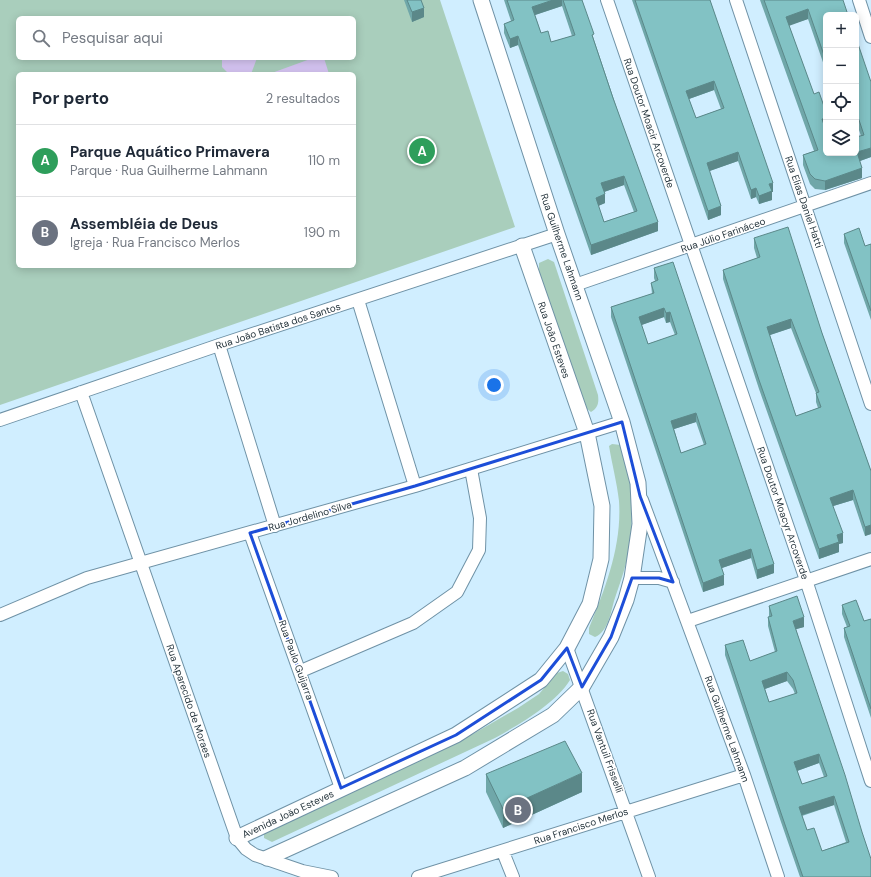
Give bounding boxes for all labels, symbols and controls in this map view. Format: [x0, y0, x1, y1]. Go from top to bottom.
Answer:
map controls [823, 12, 859, 156]
button: + [823, 12, 859, 48]
search box [16, 16, 356, 60]
icon: search [30, 27, 52, 49]
text: Pesquisar aqui [62, 28, 163, 48]
button: − [823, 48, 859, 84]
street label: Rua Doutor Moacir Arcoverde [621, 56, 677, 190]
button: locate [823, 84, 859, 120]
text: Por perto [32, 87, 109, 109]
text: 2 resultados [266, 90, 340, 107]
button: layers [823, 120, 859, 156]
pin: A [409, 136, 435, 166]
text: Parque Aquático Primavera [70, 142, 270, 162]
text: A [40, 152, 50, 169]
text: 110 m [308, 152, 340, 169]
street label: Rua Elias Daniel Hatti [782, 154, 826, 250]
text: Parque · Rua Guilherme Lahmann [70, 162, 267, 179]
street label: Rua Guilherme Lahmann [538, 192, 587, 302]
text: Assembléia de Deus [70, 214, 218, 234]
street label: Rua Júlio Farináceo [679, 214, 767, 256]
text: B [41, 224, 49, 241]
text: 190 m [304, 224, 340, 241]
text: Igreja · Rua Francisco Merlos [70, 234, 240, 251]
street label: Rua João Batista dos Santos [214, 300, 342, 352]
street label: Rua João Esteves [535, 300, 573, 380]
your location [484, 375, 504, 395]
street label: Rua Doutor Moacyr Arcoverde [754, 445, 812, 581]
street label: Rua Jordelino Silva [267, 498, 353, 534]
street label: Rua Paulo Guijarra [276, 618, 316, 702]
street label: Rua Aparecido de Moraes [163, 643, 215, 759]
street label: Rua Guilherme Lahmann [702, 674, 752, 784]
street label: Rua Vantuil Frisselli [584, 707, 626, 795]
street label: Avenida João Esteves [240, 787, 336, 841]
pin: B [505, 795, 531, 825]
street label: Rua Francisco Merlos [532, 805, 630, 847]

